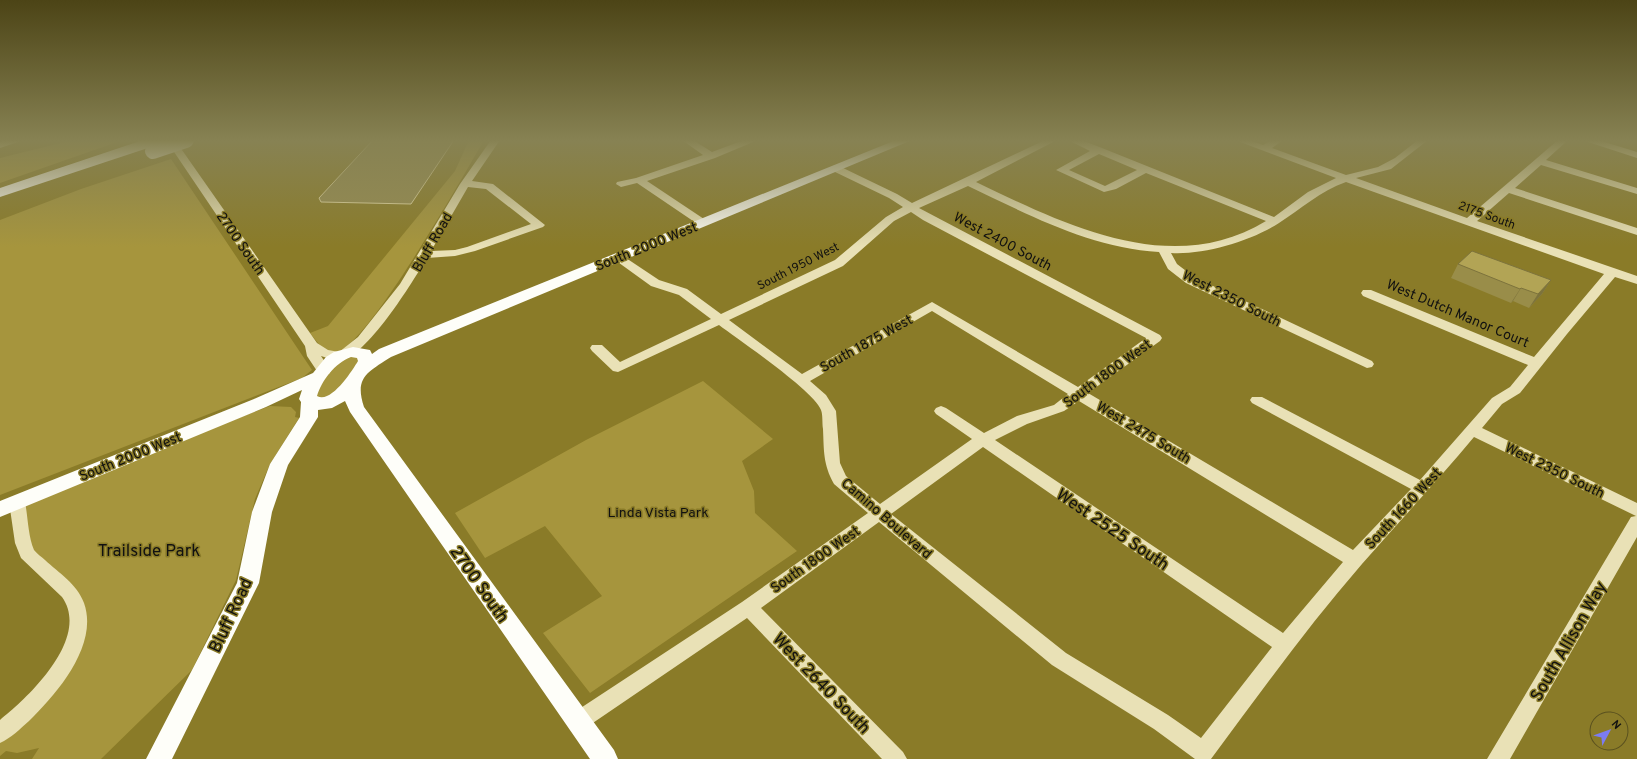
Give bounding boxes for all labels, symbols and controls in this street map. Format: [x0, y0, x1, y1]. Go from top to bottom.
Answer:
street label: 2175 South [1456, 198, 1517, 234]
street label: 2700 South [212, 209, 268, 279]
street label: West 2400 South [950, 209, 1054, 275]
street label: Bluff Road [409, 210, 457, 276]
street label: South 2000 West [593, 219, 700, 276]
street label: South 1950 West [755, 239, 842, 294]
street label: West 2350 South [1179, 267, 1284, 332]
street label: West Dutch Manor Court [1383, 277, 1531, 352]
street label: South 1875 West [817, 312, 916, 377]
street label: South 1800 West [1060, 336, 1155, 412]
street label: West 2475 South [1093, 398, 1193, 468]
street label: South 2000 West [77, 429, 184, 486]
street label: West 2350 South [1502, 440, 1607, 503]
street label: South 1660 West [1362, 465, 1446, 553]
street label: Camino Boulevard [837, 475, 935, 563]
street label: West 2525 South [1051, 485, 1173, 577]
park label: Linda Vista Park [607, 505, 709, 522]
street label: South 1800 West [768, 523, 864, 597]
park label: Trailside Park [98, 541, 200, 563]
street label: 2700 South [444, 542, 513, 628]
street label: Bluff Road [205, 575, 259, 657]
street label: South Allison Way [1526, 578, 1613, 706]
street label: West 2640 South [767, 629, 874, 739]
north arrow [1589, 711, 1629, 751]
text: N [1608, 718, 1624, 733]

